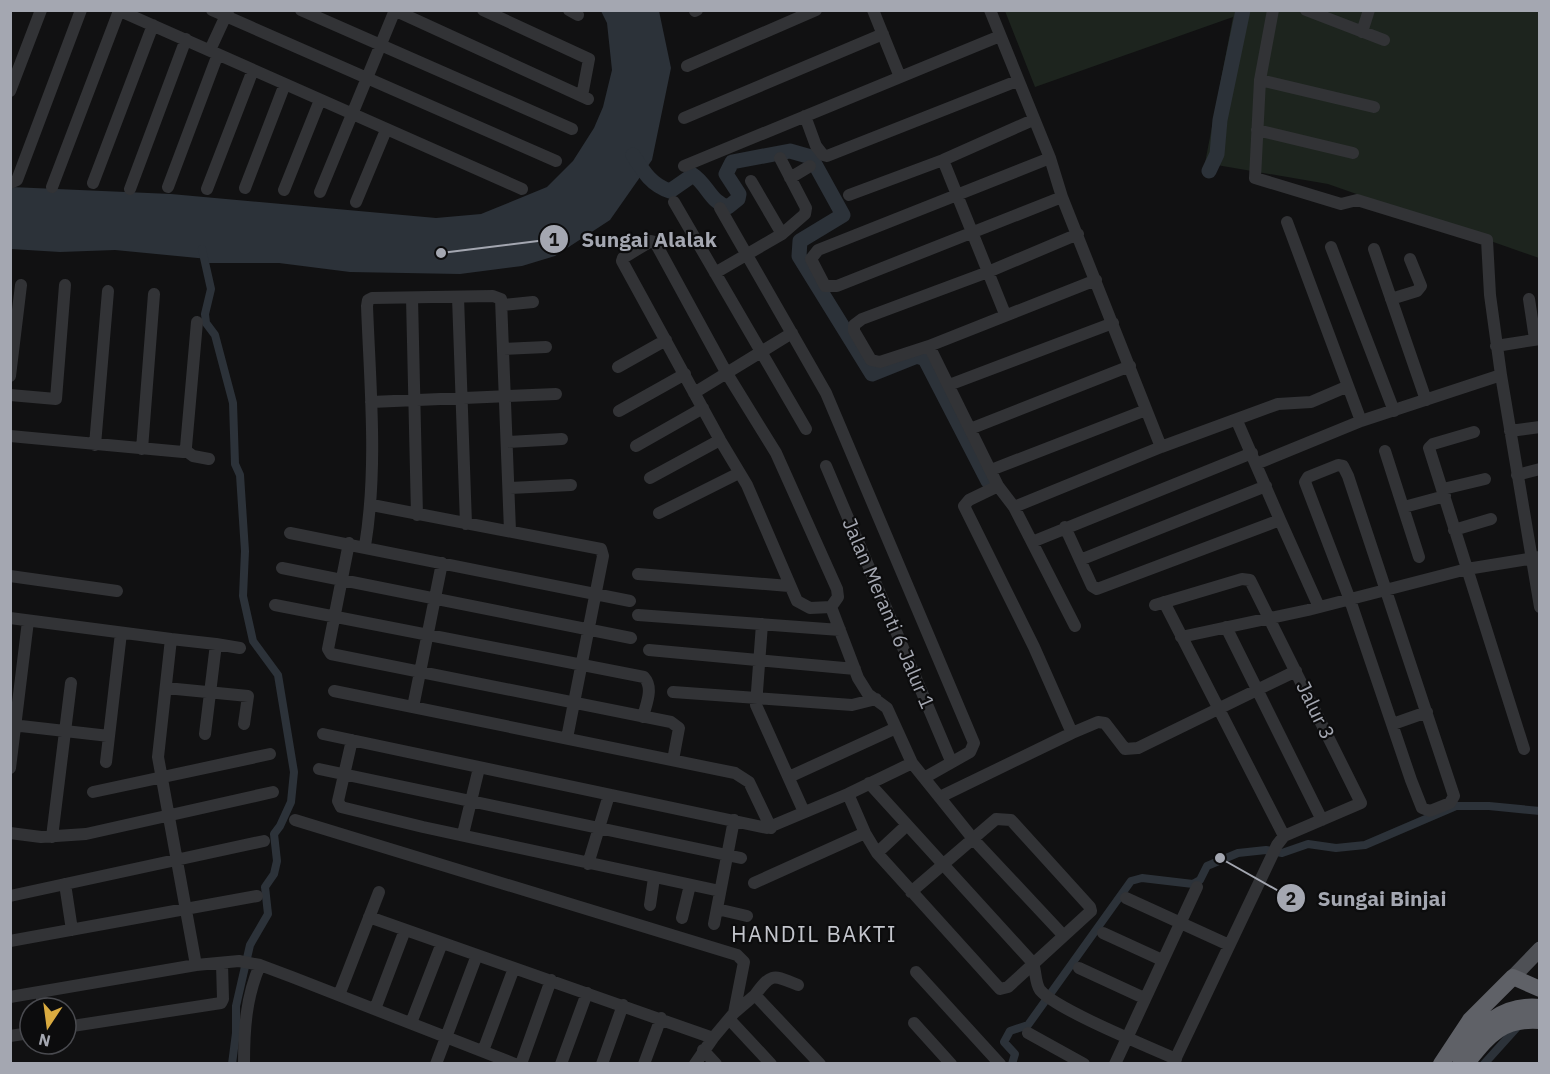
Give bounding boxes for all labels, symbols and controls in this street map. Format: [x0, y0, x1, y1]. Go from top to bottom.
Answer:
callout: Sungai Alalak [539, 220, 729, 259]
text: Sungai Alalak [581, 225, 718, 253]
text: 1 [549, 228, 560, 251]
street label: Jalan Meranti 6 Jalur 1 [837, 513, 941, 713]
street label: Jalur 3 [1290, 676, 1342, 744]
callout: Sungai Binjai [1276, 879, 1459, 918]
text: Sungai Binjai [1317, 884, 1447, 912]
text: 2 [1286, 887, 1296, 910]
district label: HANDIL BAKTI [731, 919, 897, 948]
north arrow [18, 996, 78, 1056]
text: N [37, 1030, 53, 1052]

